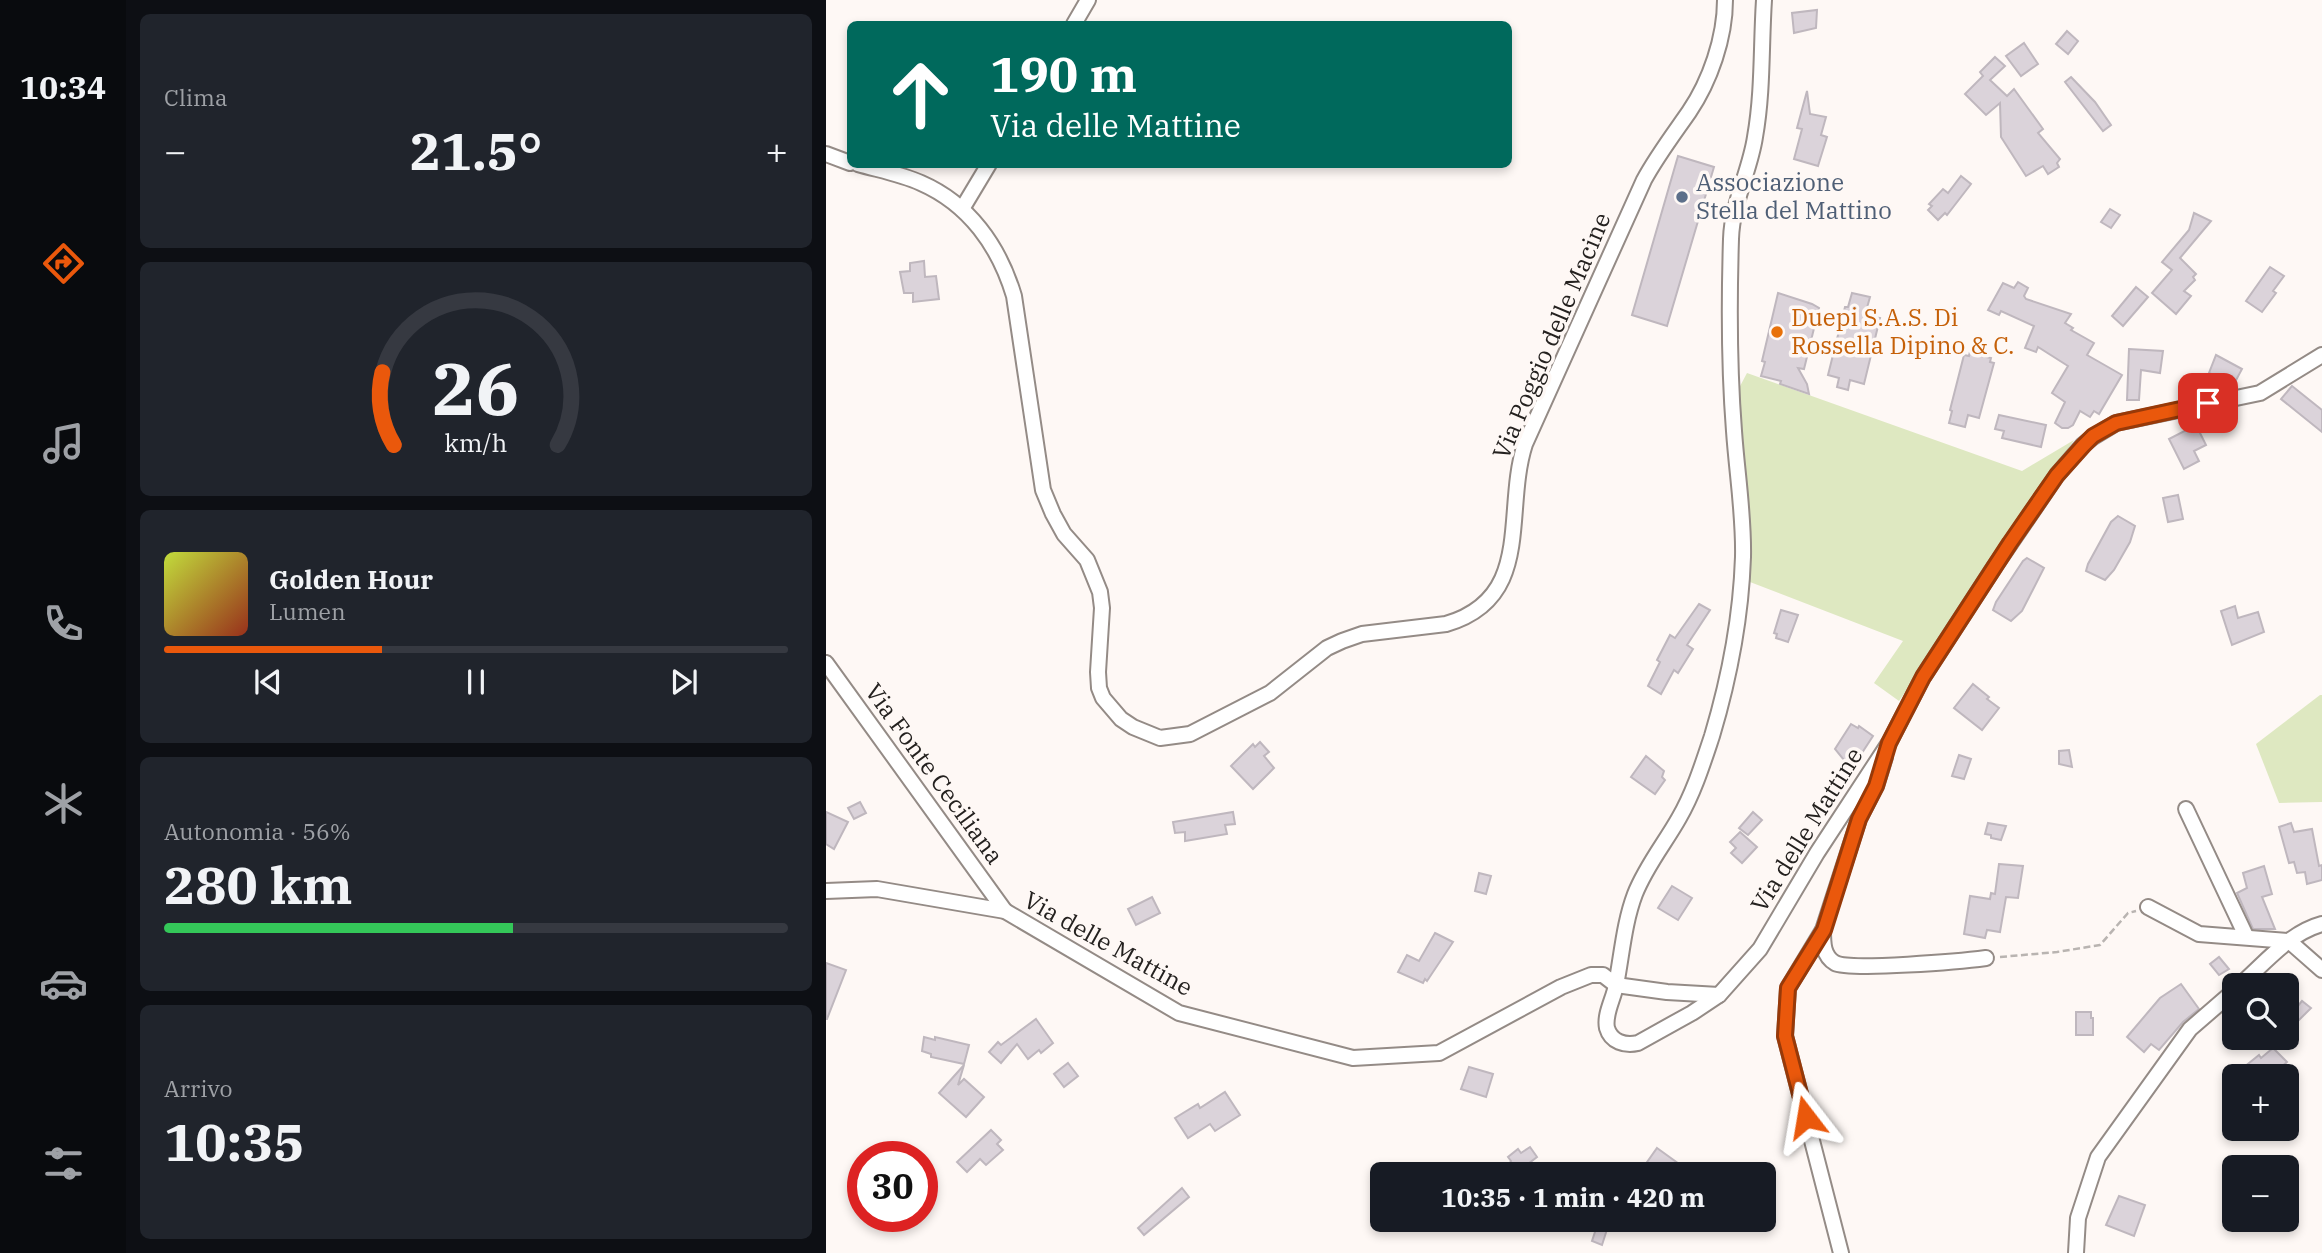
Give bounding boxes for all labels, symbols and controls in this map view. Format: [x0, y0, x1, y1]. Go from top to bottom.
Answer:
text: 190 m [990, 42, 1137, 105]
icon: ahead [875, 49, 966, 140]
text: 10:34 [20, 66, 106, 108]
text: Clima [164, 82, 228, 112]
text: Via delle Mattine [990, 104, 1241, 146]
text: 21.5° [410, 117, 542, 184]
text: − [164, 126, 187, 175]
text: + [765, 126, 788, 175]
place label: Associazione Stella del Mattino [1696, 166, 1892, 226]
marker: Associazione Stella del Mattino [1674, 189, 1690, 205]
street label: Via Poggio delle Macine [1485, 207, 1618, 464]
icon: directions [39, 239, 88, 288]
place label: Duepi S.A.S. Di Rossella Dipino & C. [1791, 301, 2014, 361]
marker: Duepi S.A.S. Di Rossella Dipino & C. [1769, 324, 1785, 340]
text: 26 [432, 340, 520, 435]
pin [2178, 373, 2238, 433]
icon: arrive [2189, 384, 2227, 422]
icon: music [39, 419, 88, 468]
text: km/h [444, 425, 508, 458]
text: Golden Hour [269, 562, 433, 596]
text: Lumen [269, 596, 346, 626]
icon: phone [39, 599, 88, 648]
icon: previous [249, 663, 287, 701]
icon: pause [457, 663, 495, 701]
icon: next [665, 663, 703, 701]
street label: Via Fonte Ceciliana [858, 677, 1011, 870]
street label: Via delle Mattine [1743, 741, 1870, 918]
icon: climate [39, 779, 88, 828]
text: Autonomia · 56% [164, 816, 351, 846]
text: 280 km [164, 851, 353, 918]
street label: Via delle Mattine [1018, 884, 1199, 1003]
icon: car [39, 959, 88, 1008]
map controls [2222, 973, 2299, 1232]
button: search [2222, 973, 2299, 1050]
button: + [2222, 1064, 2299, 1141]
text: Arrivo [164, 1073, 232, 1103]
position arrow [1769, 1080, 1843, 1154]
text: 10:35 [164, 1108, 305, 1175]
icon: filters [39, 1139, 88, 1188]
speed limit sign: 30 [847, 1141, 938, 1232]
button: − [2222, 1155, 2299, 1232]
text: 10:35 · 1 min · 420 m [1441, 1180, 1705, 1214]

